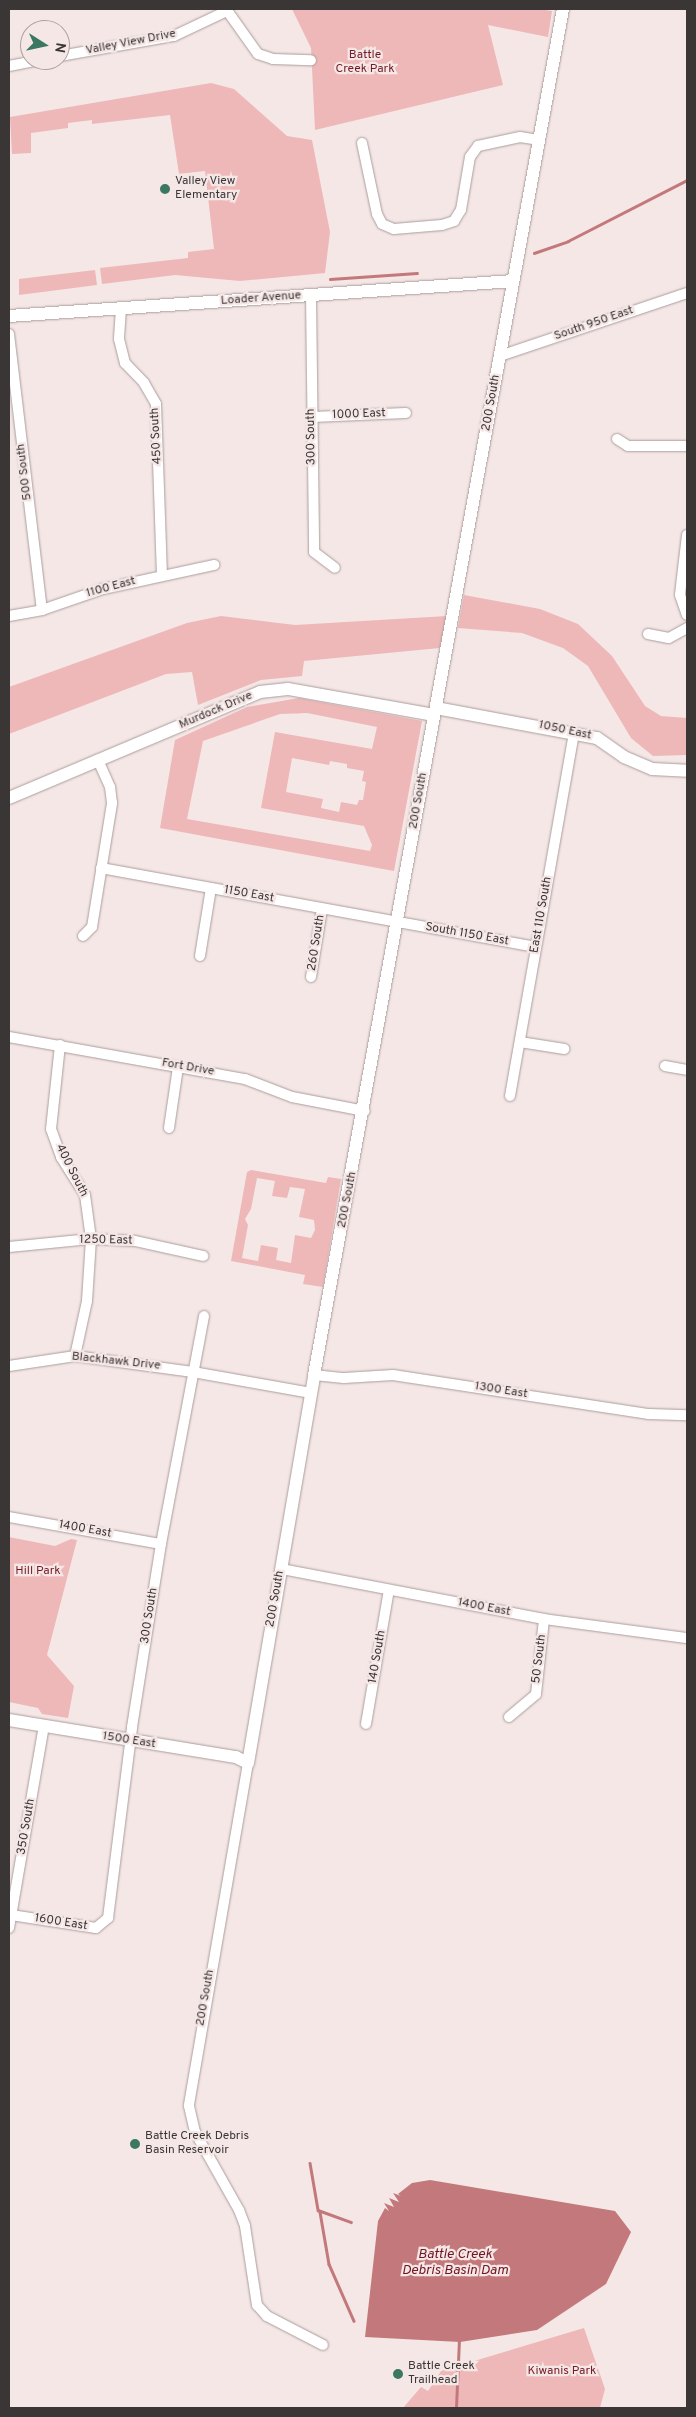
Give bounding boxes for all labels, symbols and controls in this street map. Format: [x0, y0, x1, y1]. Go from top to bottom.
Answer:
north arrow [20, 20, 70, 70]
street label: Valley View Drive [84, 27, 178, 59]
text: N [50, 41, 69, 54]
park label: Battle Creek Park [335, 49, 395, 77]
place label: Valley View Elementary [175, 175, 237, 203]
marker: Valley View Elementary [159, 183, 171, 195]
street label: Loader Avenue [220, 289, 302, 309]
street label: South 950 East [552, 304, 636, 344]
street label: 200 South [480, 374, 504, 432]
street label: 450 South [148, 407, 166, 465]
street label: 1000 East [332, 407, 386, 423]
street label: 300 South [304, 409, 320, 465]
street label: 500 South [14, 443, 36, 501]
street label: 1100 East [85, 575, 137, 601]
street label: Murdock Drive [177, 689, 255, 733]
street label: 1050 East [537, 718, 593, 744]
street label: 200 South [407, 772, 431, 830]
street label: East 110 South [528, 876, 556, 954]
street label: 1150 East [223, 884, 275, 906]
street label: 260 South [305, 914, 329, 972]
street label: South 1150 East [424, 921, 510, 949]
street label: Fort Drive [161, 1056, 215, 1080]
street label: 400 South [52, 1142, 90, 1200]
street label: 200 South [335, 1171, 361, 1229]
street label: 1250 East [79, 1233, 133, 1249]
street label: Blackhawk Drive [71, 1350, 161, 1374]
street label: 1300 East [474, 1380, 528, 1402]
street label: 1400 East [58, 1518, 112, 1542]
park label: Hill Park [15, 1565, 61, 1579]
street label: 200 South [264, 1570, 288, 1628]
street label: 300 South [138, 1587, 162, 1645]
street label: 1400 East [456, 1596, 512, 1620]
street label: 140 South [366, 1629, 390, 1685]
street label: 50 South [530, 1634, 550, 1684]
street label: 1500 East [101, 1730, 157, 1752]
street label: 350 South [15, 1798, 39, 1856]
street label: 1600 East [34, 1912, 88, 1934]
street label: 200 South [194, 1969, 218, 2027]
place label: Battle Creek Debris Basin Reservoir [145, 2130, 249, 2158]
marker: Battle Creek Debris Basin Reservoir [129, 2138, 141, 2150]
water label: Battle Creek Debris Basin Dam [402, 2247, 508, 2280]
place label: Battle Creek Trailhead [408, 2360, 475, 2388]
park label: Kiwanis Park [528, 2365, 596, 2379]
marker: Battle Creek Trailhead [392, 2368, 404, 2380]

